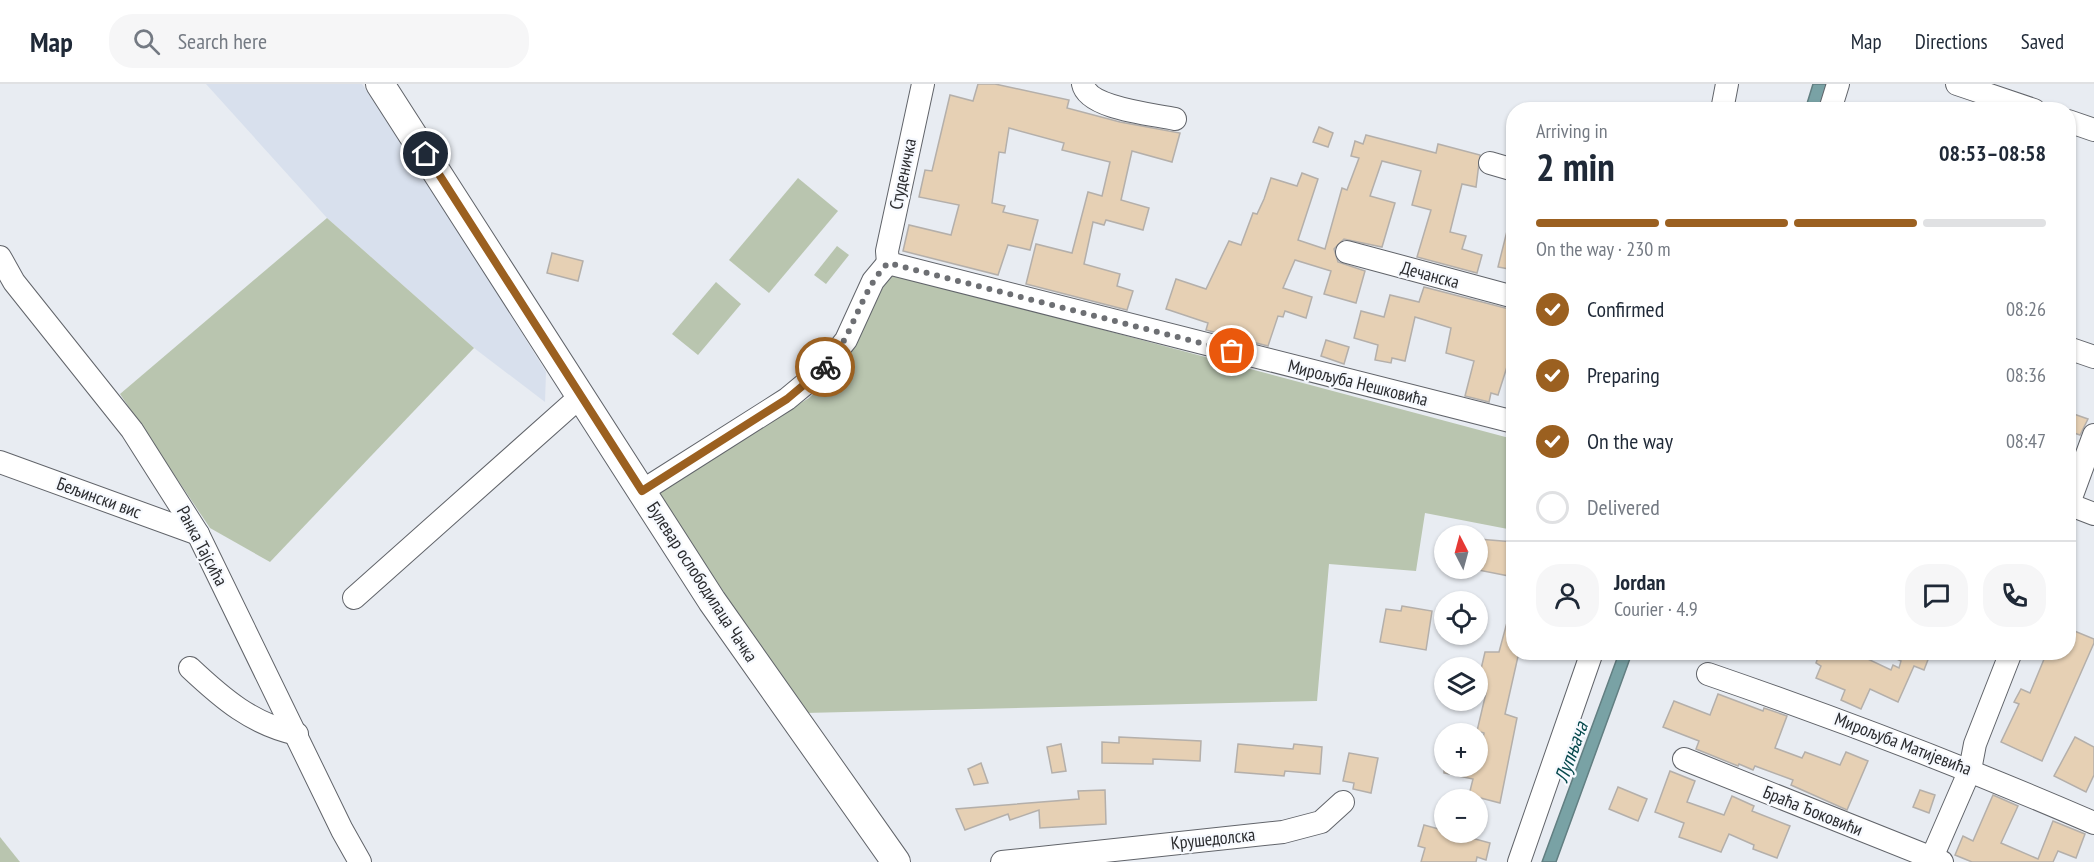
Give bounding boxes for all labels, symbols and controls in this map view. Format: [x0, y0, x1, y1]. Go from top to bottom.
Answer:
search box [109, 14, 529, 68]
text: Map [30, 23, 73, 60]
icon: search [130, 25, 163, 58]
text: Search here [178, 27, 267, 55]
text: Map [1851, 28, 1882, 55]
text: Directions [1915, 28, 1988, 55]
text: Saved [2021, 28, 2064, 55]
text: Arriving in [1536, 118, 1608, 144]
pin [400, 128, 451, 179]
street label: Студеничка [884, 136, 921, 211]
icon: home [409, 137, 442, 170]
text: 08:53–08:58 [1939, 139, 2046, 167]
text: 2 min [1536, 141, 1615, 192]
text: On the way · 230 m [1536, 236, 1671, 262]
street label: Дечанска [1398, 256, 1462, 293]
icon: check [1536, 293, 1569, 326]
text: Confirmed [1587, 295, 1664, 323]
text: 08:26 [2006, 296, 2046, 322]
pin [1206, 325, 1257, 376]
icon: bag [1215, 334, 1248, 367]
courier [795, 337, 855, 397]
icon: bike [809, 351, 842, 384]
street label: Мирољуба Нешковића [1286, 354, 1430, 411]
icon: check [1536, 359, 1569, 392]
text: Preparing [1587, 361, 1660, 389]
text: 08:36 [2006, 362, 2046, 388]
icon: check [1536, 425, 1569, 458]
text: On the way [1587, 427, 1673, 455]
text: 08:47 [2006, 428, 2046, 454]
street label: Бељински вис [54, 472, 145, 524]
text: Delivered [1587, 493, 1660, 521]
street label: Булевар ослободилаца Чачка [642, 497, 763, 666]
street label: Ранка Тајсића [172, 502, 233, 590]
north arrow [1434, 525, 1488, 579]
map controls [1434, 525, 1488, 843]
button: person [1536, 564, 1599, 627]
button: chat [1905, 564, 1968, 627]
button: phone [1983, 564, 2046, 627]
text: Jordan [1614, 568, 1665, 596]
button: locate [1434, 591, 1488, 645]
text: Courier · 4.9 [1614, 596, 1698, 622]
button: layers [1434, 657, 1488, 711]
street label: Мирољуба Матијевића [1832, 707, 1975, 780]
water label: Лупњача [1548, 717, 1594, 787]
button: + [1434, 723, 1488, 777]
street label: Браћа Ђоковићи [1760, 780, 1866, 841]
button: − [1434, 789, 1488, 843]
street label: Крушедолска [1170, 823, 1256, 854]

